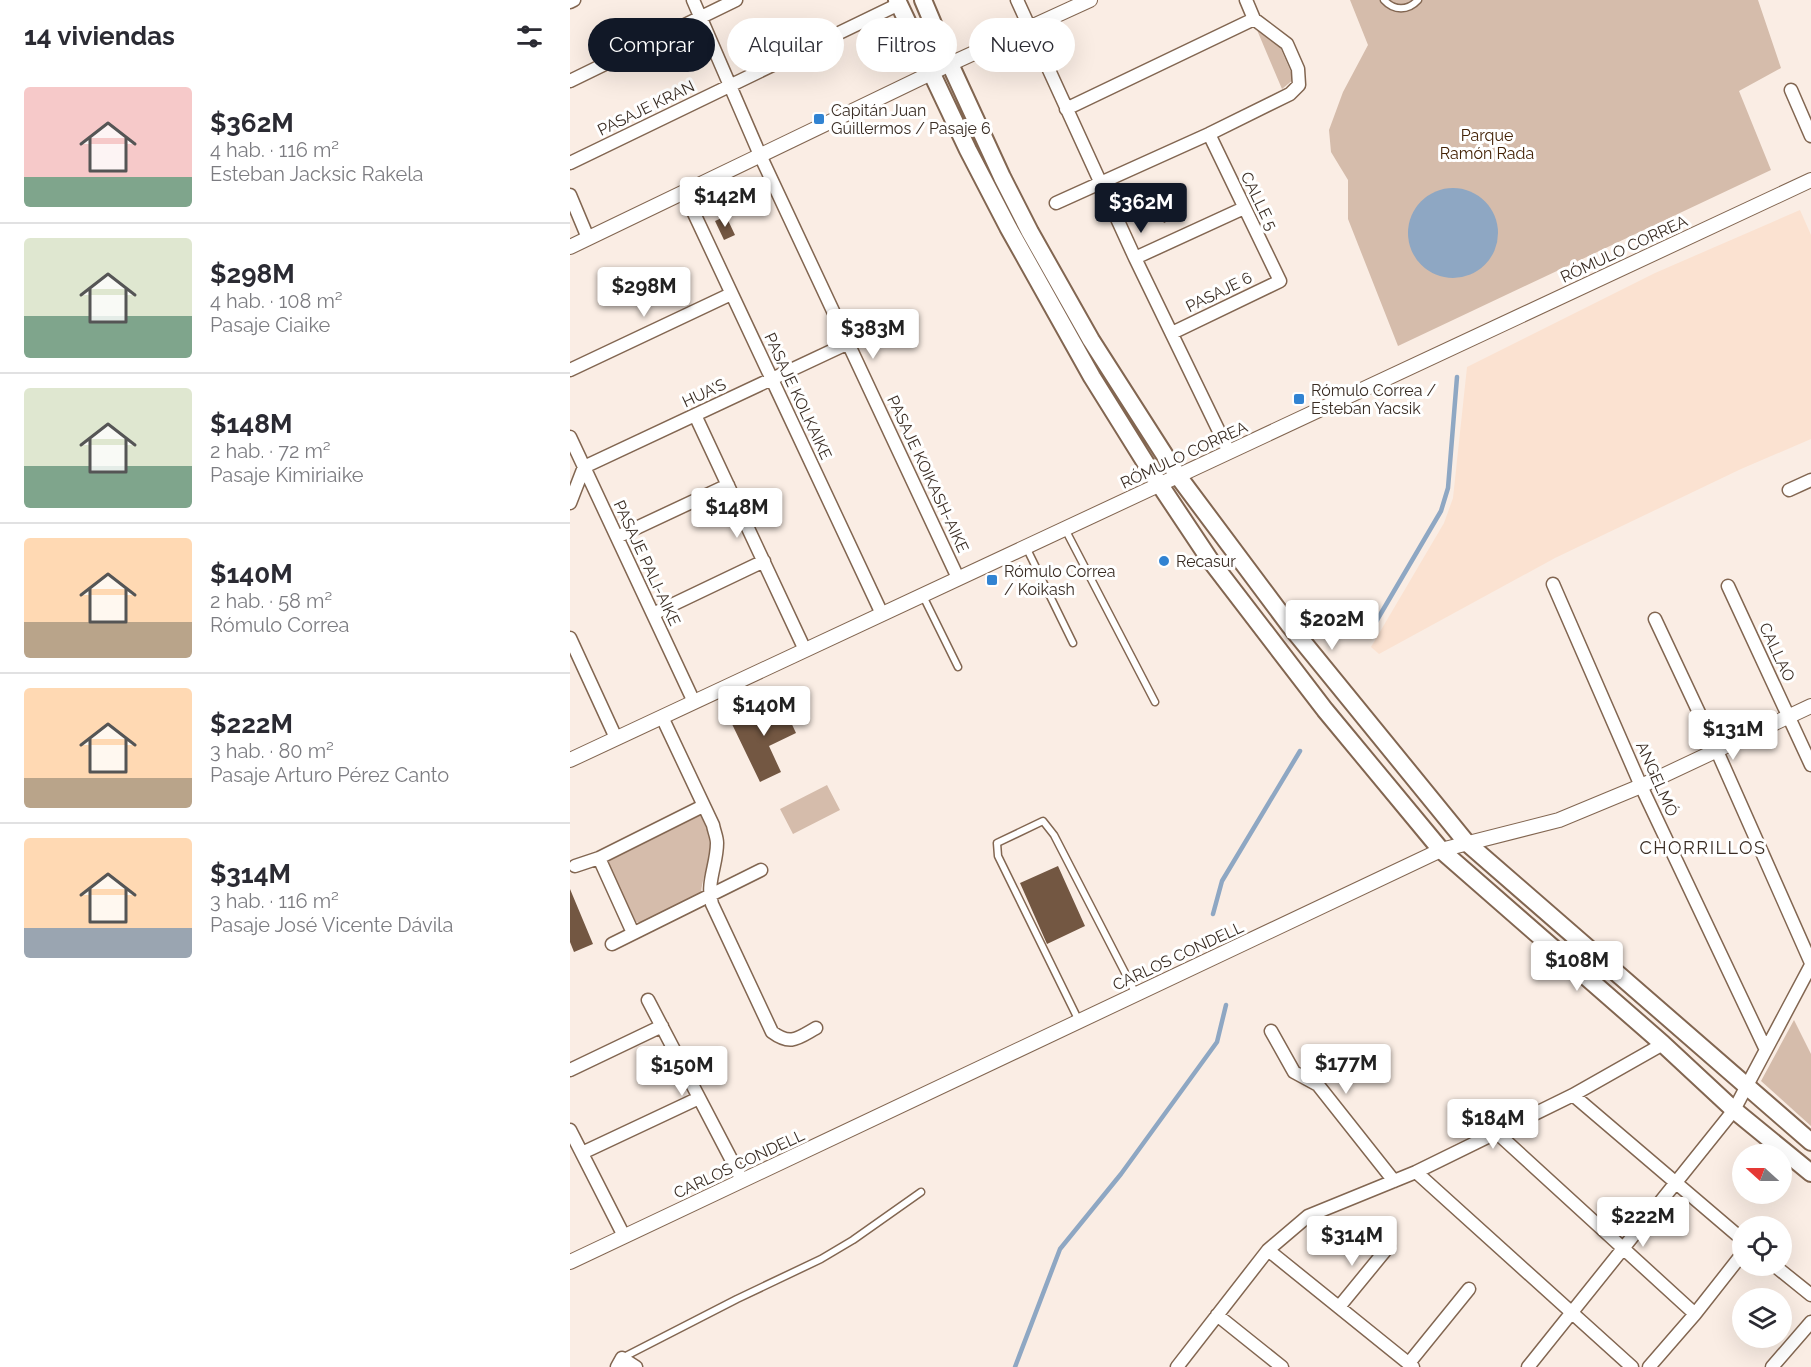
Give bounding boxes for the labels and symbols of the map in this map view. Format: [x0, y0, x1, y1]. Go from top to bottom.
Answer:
street label: PASAJE KRAN [594, 76, 698, 140]
place label: Capitán Juan Guillermos / Pasaje 6 [831, 101, 991, 138]
marker: Capitán Juan Guillermos / Pasaje 6 [812, 112, 826, 126]
park label: Parque Ramón Rada [1440, 126, 1534, 163]
street label: CALLE 5 [1237, 169, 1281, 234]
pin: $142M [683, 177, 767, 228]
pin: $362M [1099, 183, 1183, 234]
street label: RÓMULO CORREA [1557, 210, 1691, 287]
pin: $298M [602, 267, 686, 318]
street label: PASAJE 6 [1183, 268, 1255, 316]
pin: $383M [831, 309, 915, 360]
street label: PASAJE KOLKAIKE [760, 330, 836, 463]
street label: HUA'S [679, 375, 729, 411]
place label: Rómulo Correa / Esteban Yacsik [1311, 381, 1437, 418]
street label: PASAJE KOIKASH-AIKE [883, 392, 973, 556]
marker: Rómulo Correa / Esteban Yacsik [1292, 392, 1306, 406]
street label: RÓMULO CORREA [1117, 416, 1251, 493]
pin: $148M [695, 488, 779, 539]
street label: PASAJE PALI-AIKE [610, 497, 685, 629]
place label: Recasur [1176, 552, 1236, 571]
marker: Recasur [1157, 554, 1171, 568]
place label: Rómulo Correa / Koikash [1004, 562, 1115, 599]
marker: Rómulo Correa / Koikash [985, 573, 999, 587]
pin: $202M [1290, 600, 1374, 651]
street label: CALLAO [1755, 620, 1799, 684]
pin: $140M [722, 686, 806, 737]
pin: $131M [1691, 710, 1775, 761]
street label: ANGELMÓ [1632, 738, 1683, 819]
district label: CHORRILLOS [1639, 837, 1767, 858]
street label: CARLOS CONDELL [1110, 917, 1247, 995]
pin: $108M [1535, 941, 1619, 992]
pin: $177M [1304, 1044, 1388, 1095]
pin: $150M [640, 1046, 724, 1097]
pin: $184M [1451, 1099, 1535, 1150]
street label: CARLOS CONDELL [671, 1125, 808, 1203]
north arrow [1732, 1144, 1792, 1204]
pin: $222M [1601, 1197, 1685, 1248]
pin: $314M [1310, 1216, 1394, 1267]

